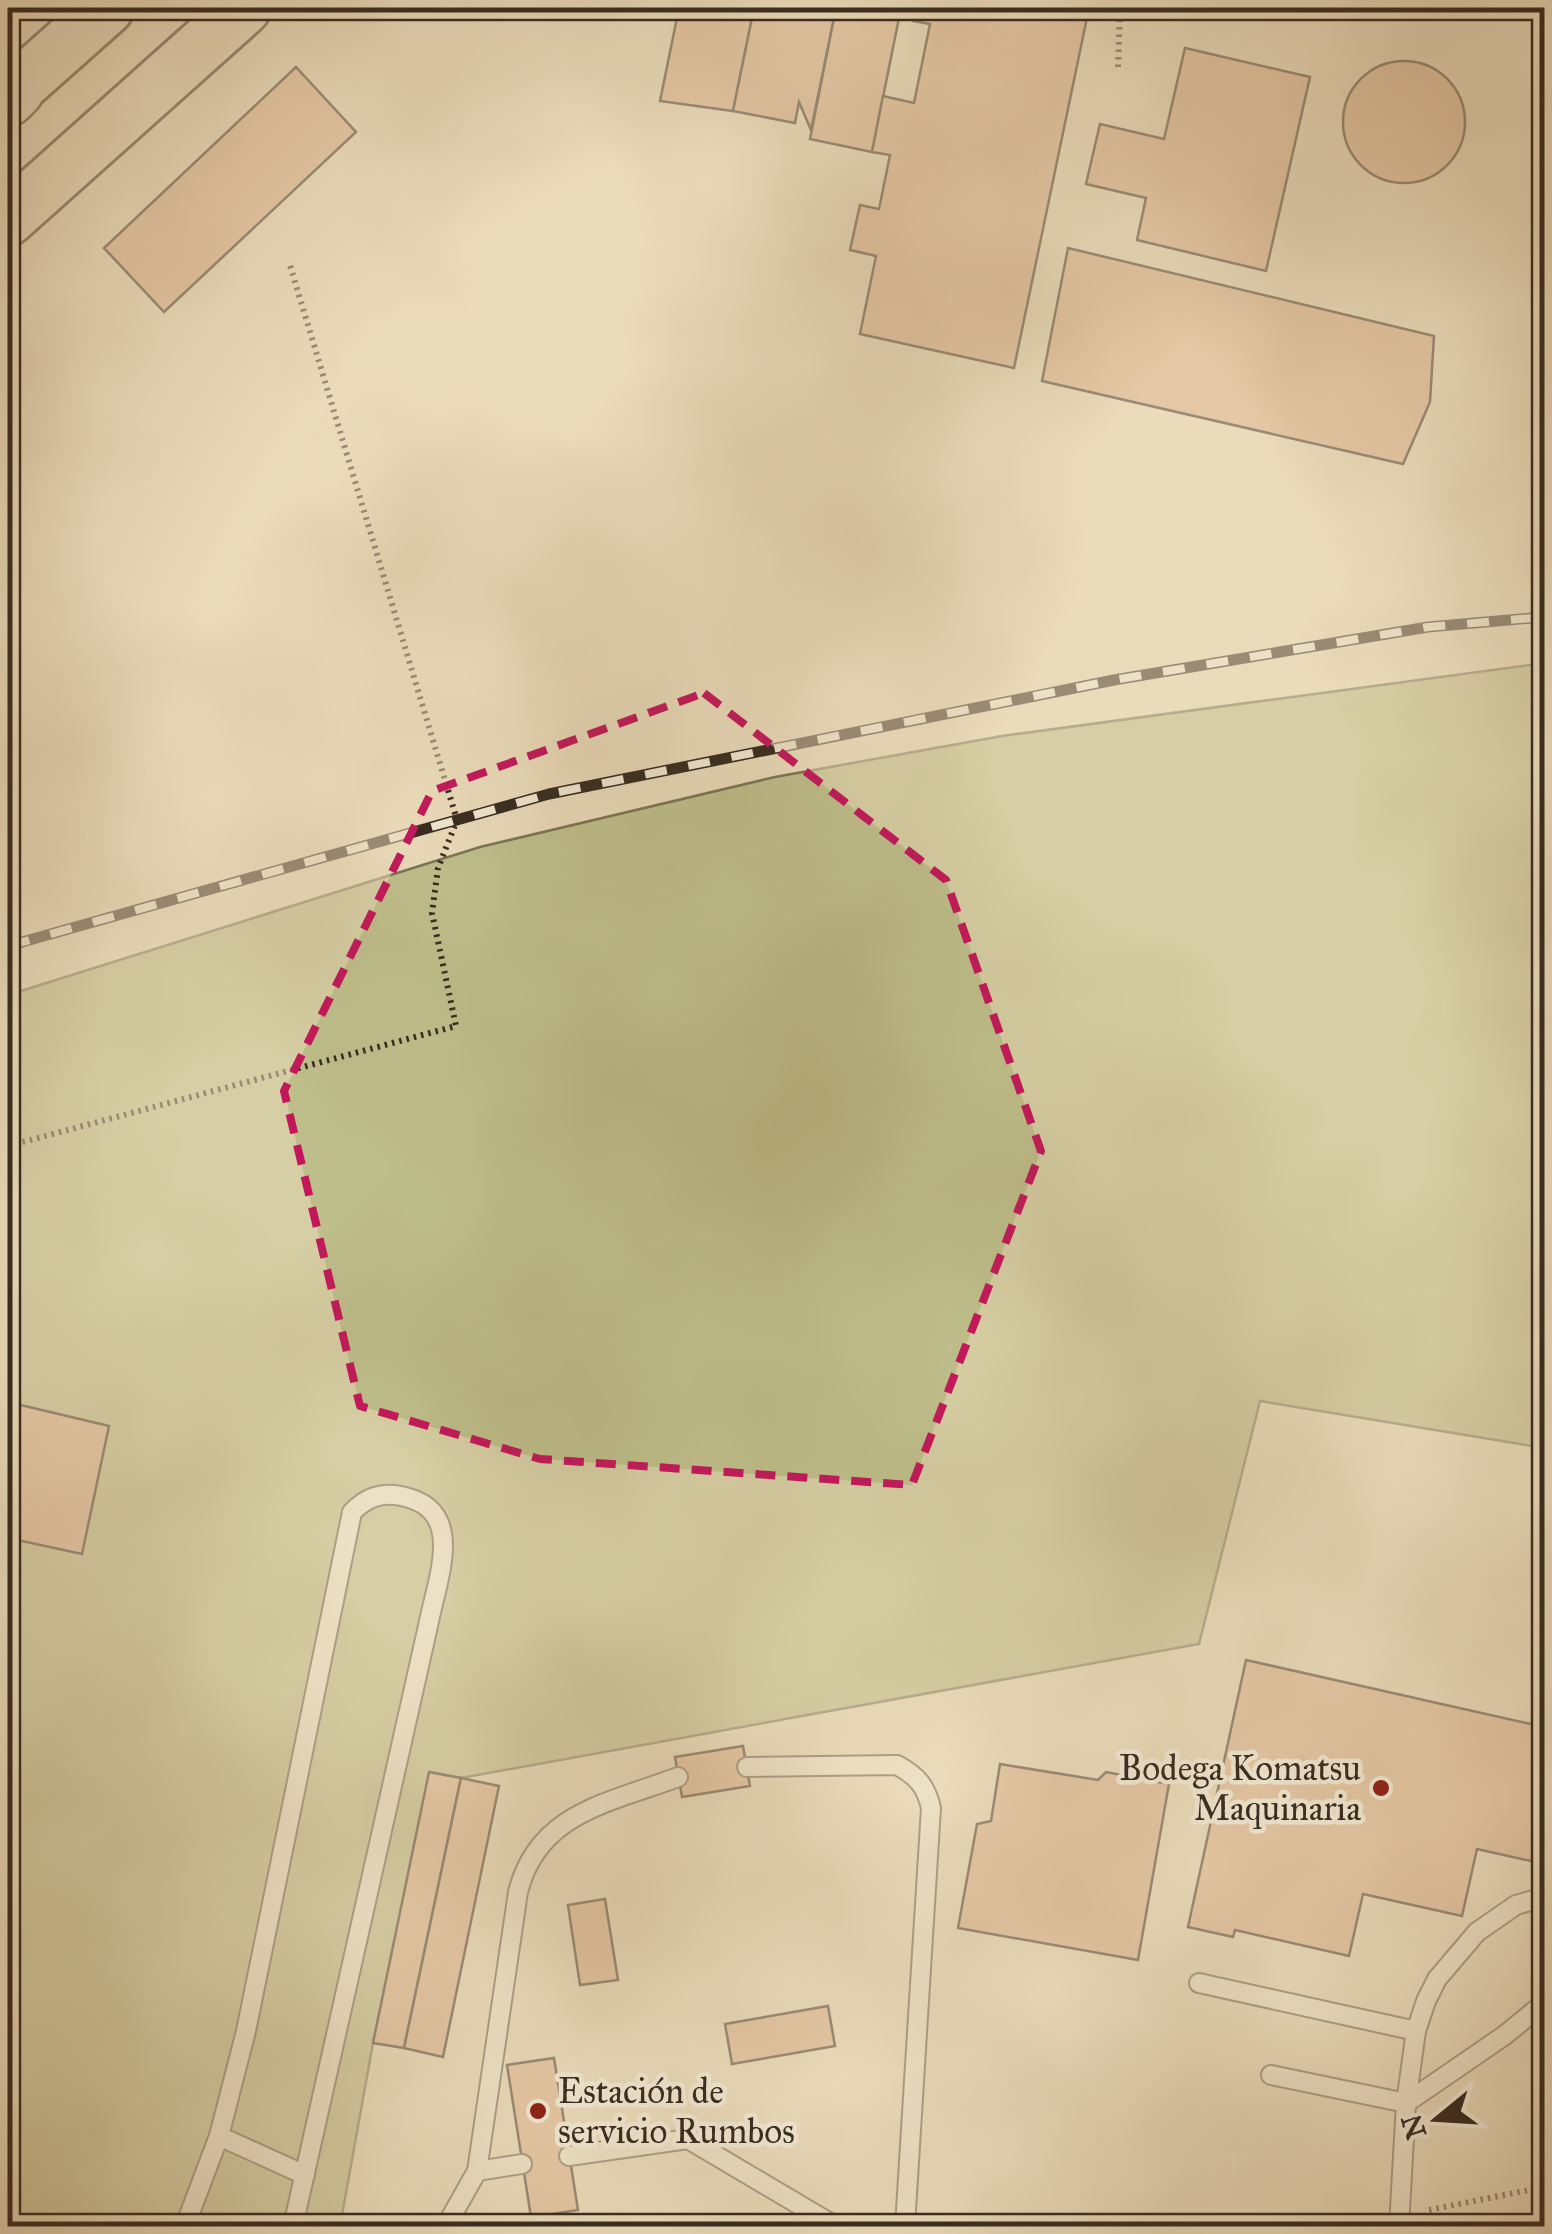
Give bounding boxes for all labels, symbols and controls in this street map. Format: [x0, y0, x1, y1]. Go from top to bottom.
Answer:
place label: Bodega Komatsu Maquinaria [1119, 1747, 1361, 1830]
marker: Bodega Komatsu Maquinaria [1370, 1777, 1392, 1799]
north arrow [1387, 2069, 1487, 2169]
place label: Estación de servicio Rumbos [558, 2070, 795, 2153]
marker: Estación de servicio Rumbos [527, 2100, 549, 2122]
text: N [1393, 2110, 1434, 2143]

